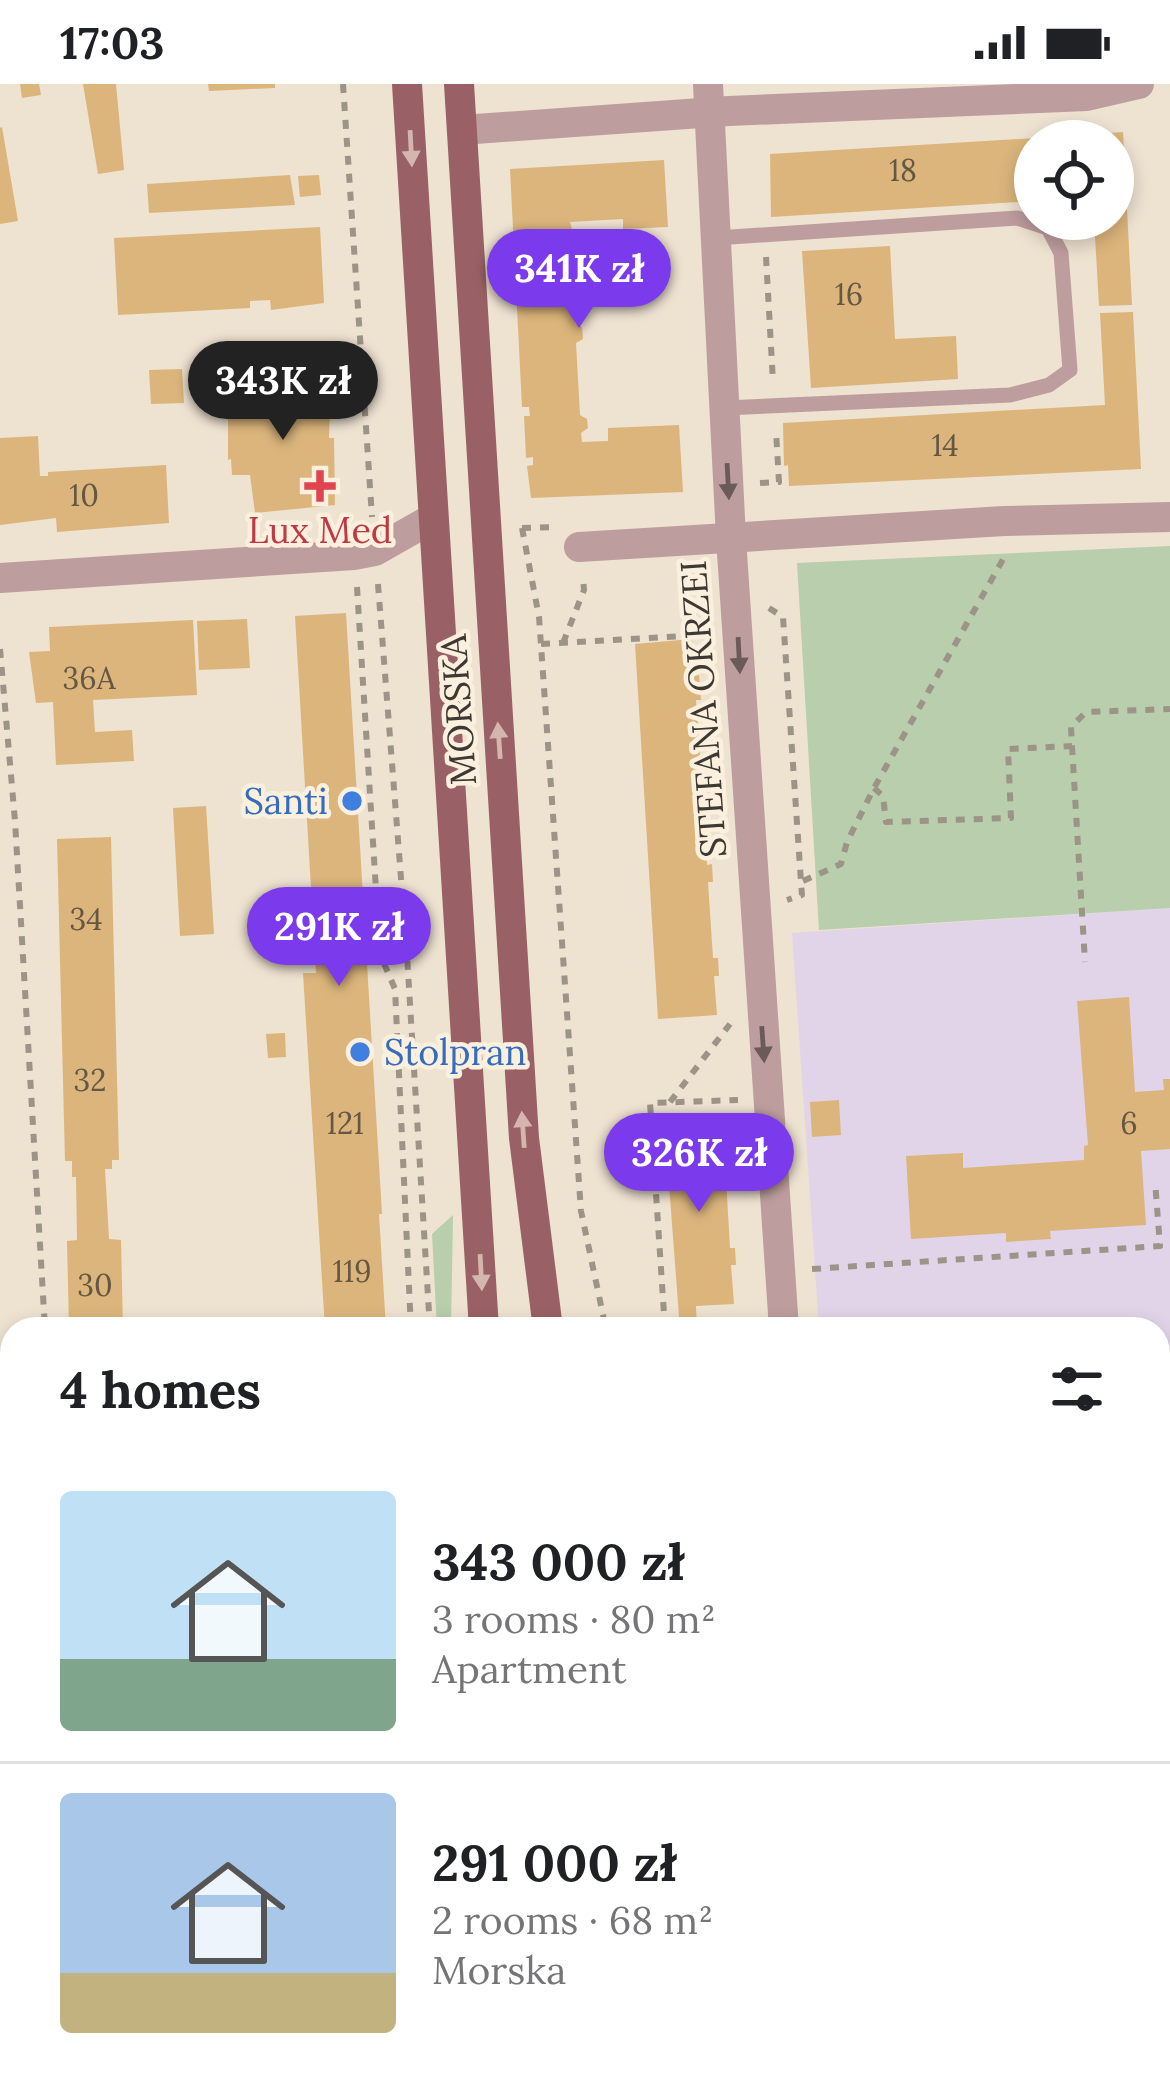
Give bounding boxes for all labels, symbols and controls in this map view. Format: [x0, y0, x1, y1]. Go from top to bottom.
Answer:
text: 17:03 [60, 14, 164, 71]
map controls [1014, 120, 1134, 240]
button: locate [1014, 120, 1134, 240]
one-way arrow [402, 129, 421, 167]
house number: 18 [889, 151, 917, 189]
pin: 341K zł [468, 229, 690, 331]
text: 341K zł [514, 243, 644, 293]
house number: 16 [835, 275, 863, 313]
pin: 343K zł [172, 341, 394, 443]
text: 343K zł [215, 355, 351, 405]
house number: 14 [931, 426, 959, 464]
one-way arrow [719, 463, 738, 501]
marker: Lux Med [304, 470, 336, 502]
house number: 10 [69, 476, 99, 514]
place label: Lux Med [248, 507, 392, 553]
street label: STEFANA OKRZEI [670, 559, 736, 859]
street label: MORSKA [430, 632, 486, 787]
one-way arrow [729, 637, 748, 674]
house number: 36A [63, 659, 117, 697]
one-way arrow [489, 721, 508, 759]
place label: Santi [243, 778, 328, 824]
marker: Santi [339, 788, 365, 814]
pin: 291K zł [228, 887, 450, 989]
house number: 34 [70, 900, 102, 938]
text: 291K zł [274, 901, 404, 951]
one-way arrow [753, 1026, 772, 1063]
place label: Stolpran [384, 1029, 526, 1075]
marker: Stolpran [347, 1039, 373, 1065]
house number: 32 [74, 1061, 106, 1099]
house number: 121 [326, 1104, 364, 1142]
house number: 6 [1120, 1104, 1138, 1142]
one-way arrow [514, 1111, 533, 1148]
pin: 326K zł [588, 1113, 810, 1215]
text: 326K zł [631, 1127, 767, 1177]
house number: 119 [332, 1252, 372, 1290]
one-way arrow [472, 1254, 491, 1292]
house number: 30 [77, 1266, 113, 1304]
icon: filters [1044, 1356, 1110, 1422]
text: 4 homes [60, 1357, 261, 1422]
text: 343 000 zł [432, 1529, 684, 1594]
icon: home [156, 1539, 300, 1683]
text: 3 rooms · 80 m² [432, 1594, 716, 1644]
text: Apartment [432, 1644, 627, 1694]
text: 291 000 zł [432, 1830, 677, 1895]
icon: home [156, 1841, 300, 1985]
text: 2 rooms · 68 m² [432, 1895, 713, 1945]
text: Morska [432, 1945, 566, 1995]

